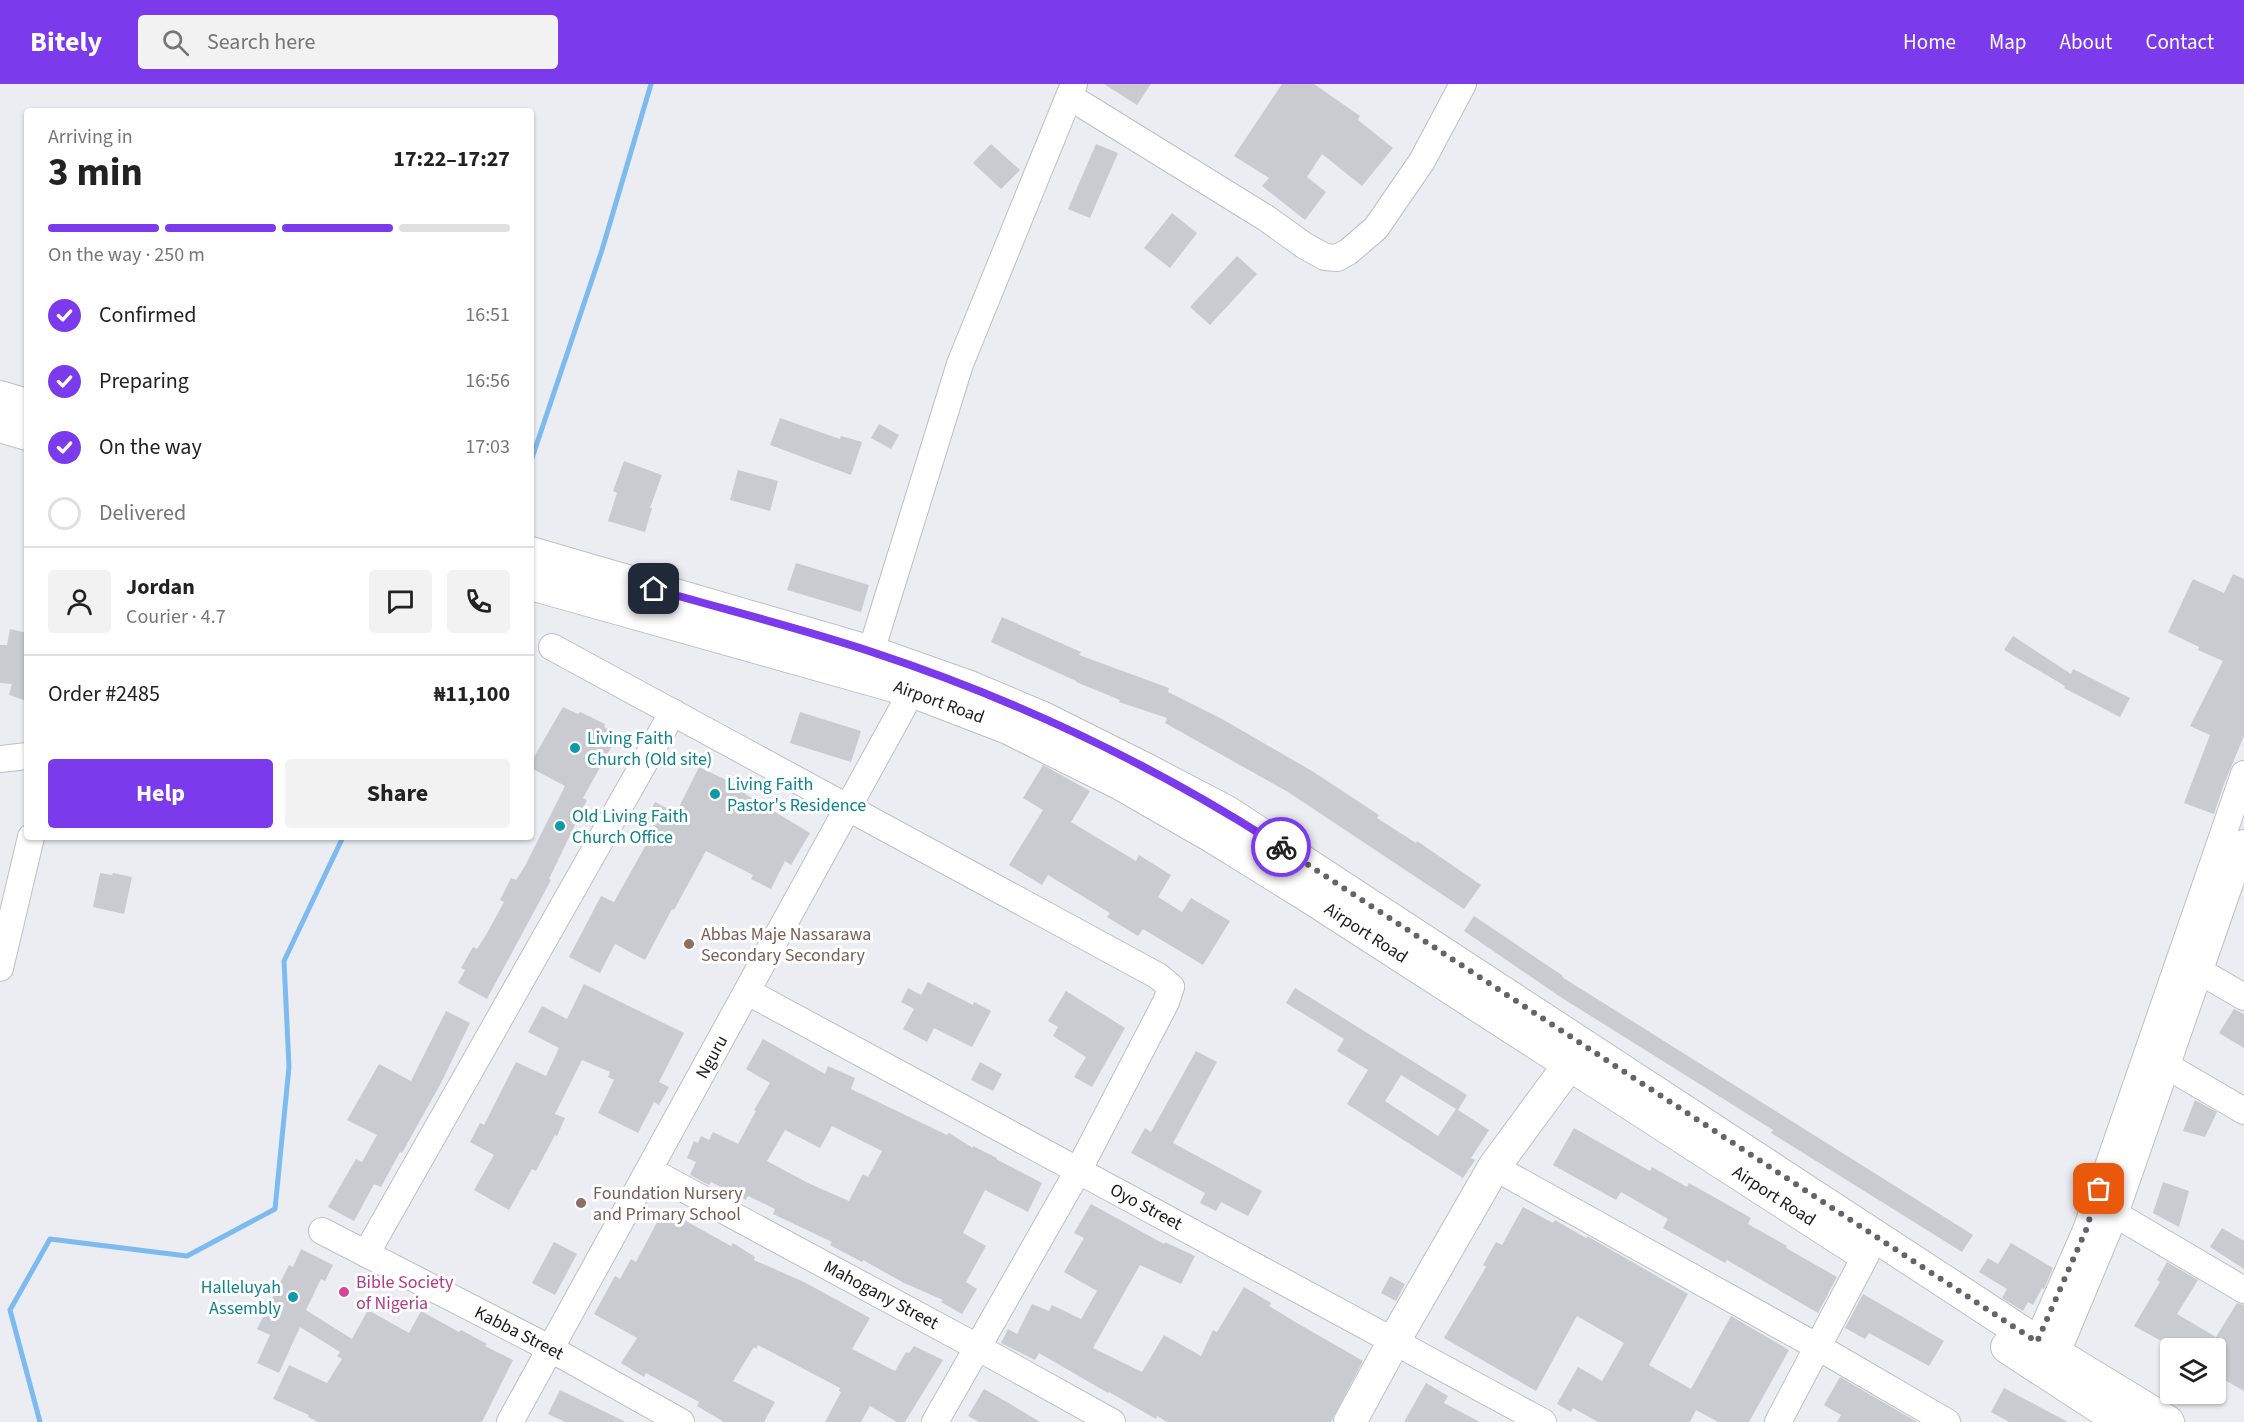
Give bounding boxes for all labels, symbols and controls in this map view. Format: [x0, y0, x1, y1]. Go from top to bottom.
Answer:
search box [138, 15, 558, 69]
text: Bitely [30, 22, 102, 62]
icon: search [159, 26, 192, 59]
text: Search here [207, 26, 315, 58]
text: Home [1903, 27, 1956, 57]
text: Map [1989, 27, 2027, 57]
text: About [2060, 27, 2112, 57]
text: Contact [2145, 27, 2214, 57]
text: Arriving in [48, 123, 133, 151]
text: 17:22–17:27 [393, 143, 510, 175]
text: 3 min [48, 145, 143, 201]
text: On the way · 250 m [48, 241, 205, 269]
icon: check [48, 299, 81, 332]
text: Confirmed [99, 299, 196, 331]
text: 16:51 [465, 301, 510, 329]
icon: check [48, 365, 81, 398]
text: Preparing [99, 365, 189, 397]
text: 16:56 [465, 367, 510, 395]
icon: check [48, 431, 81, 464]
text: On the way [99, 431, 202, 463]
text: 17:03 [465, 433, 510, 461]
text: Delivered [99, 497, 186, 529]
pin [628, 563, 679, 614]
button: person [48, 570, 111, 633]
button: chat [369, 570, 432, 633]
button: phone [447, 570, 510, 633]
text: Jordan [126, 571, 195, 603]
icon: home [637, 572, 670, 605]
text: Courier · 4.7 [126, 603, 226, 631]
street label: Airport Road [890, 674, 988, 730]
text: Order #2485 [48, 678, 160, 710]
text: ₦11,100 [434, 678, 510, 710]
place label: Living Faith Church (Old site) [587, 726, 712, 772]
marker: Living Faith Church (Old site) [568, 741, 582, 755]
button: Help [48, 759, 273, 828]
button: Share [285, 759, 510, 828]
place label: Living Faith Pastor's Residence [727, 772, 866, 818]
marker: Living Faith Pastor's Residence [708, 787, 722, 801]
place label: Old Living Faith Church Office [572, 804, 688, 850]
courier [1251, 817, 1311, 877]
marker: Old Living Faith Church Office [553, 819, 567, 833]
icon: bike [1265, 831, 1298, 864]
street label: Airport Road [1319, 897, 1413, 969]
place label: Abbas Maje Nassarawa Secondary Secondary [701, 922, 871, 968]
marker: Abbas Maje Nassarawa Secondary Secondary [682, 937, 696, 951]
street label: Nguru [690, 1031, 734, 1083]
street label: Airport Road [1727, 1160, 1821, 1232]
pin [2073, 1163, 2124, 1214]
icon: bag [2082, 1172, 2115, 1205]
street label: Oyo Street [1105, 1177, 1187, 1237]
place label: Foundation Nursery and Primary School [593, 1181, 743, 1227]
marker: Foundation Nursery and Primary School [574, 1196, 588, 1210]
street label: Mahogany Street [819, 1254, 943, 1336]
place label: Bible Society of Nigeria [356, 1270, 454, 1316]
place label: Halleluyah Assembly [201, 1275, 282, 1321]
marker: Bible Society of Nigeria [337, 1285, 351, 1299]
marker: Halleluyah Assembly [286, 1290, 300, 1304]
street label: Kabba Street [470, 1300, 568, 1366]
map controls [2160, 1338, 2226, 1404]
button: layers [2160, 1338, 2226, 1404]

